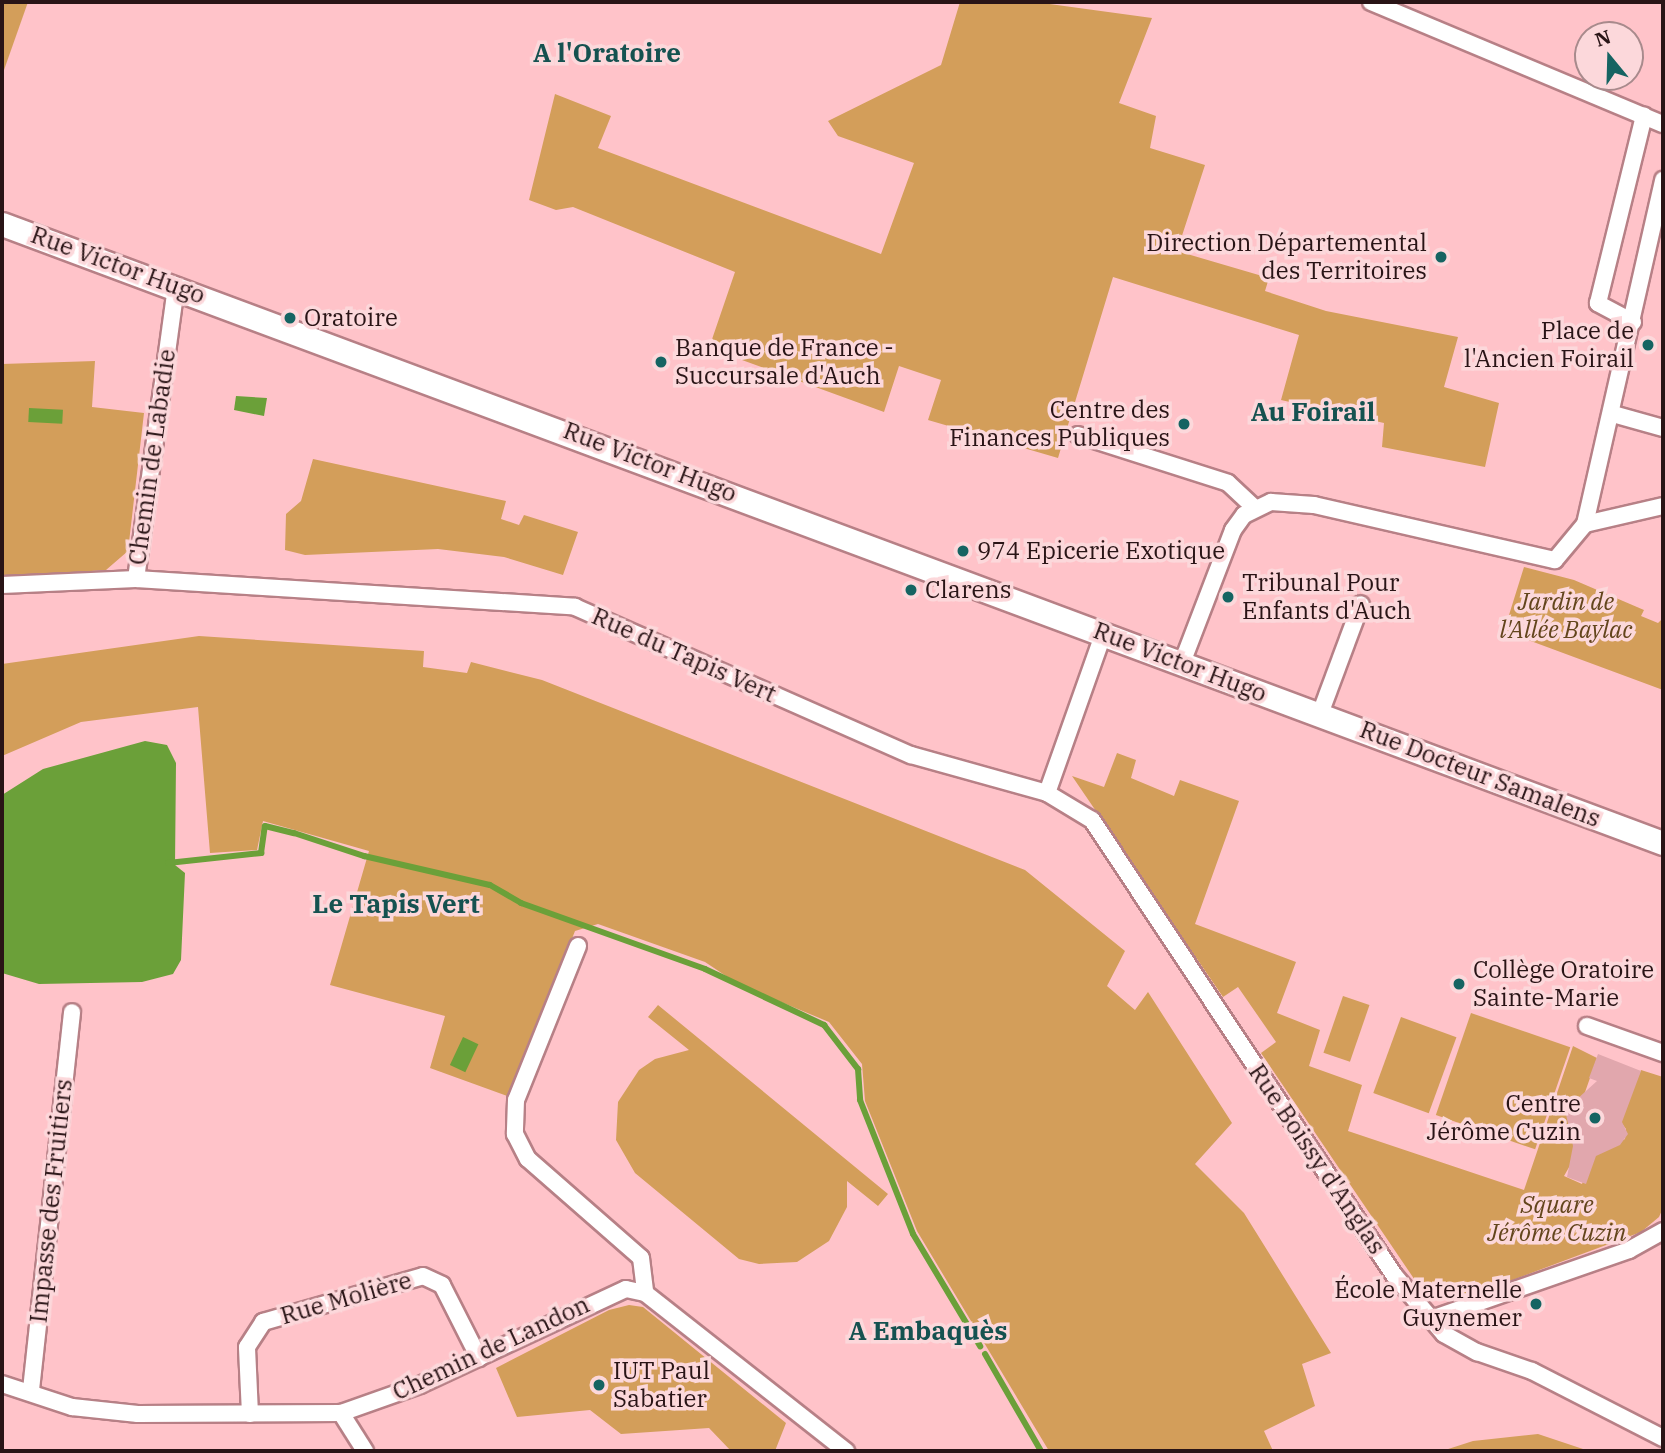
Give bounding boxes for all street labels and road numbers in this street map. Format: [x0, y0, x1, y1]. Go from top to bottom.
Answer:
street label: Rue Victor Hugo [27, 220, 209, 310]
street label: Chemin de Labadie [123, 347, 181, 567]
street label: Rue Victor Hugo [559, 416, 741, 508]
street label: Rue du Tapis Vert [587, 601, 781, 709]
street label: Rue Victor Hugo [1089, 616, 1271, 708]
street label: Rue Docteur Samalens [1356, 715, 1604, 833]
street label: Rue Boissy d'Anglas [1243, 1058, 1391, 1260]
street label: Impasse des Fruitiers [24, 1078, 78, 1324]
street label: Rue Molière [277, 1266, 415, 1330]
street label: Chemin de Landon [388, 1290, 594, 1406]

